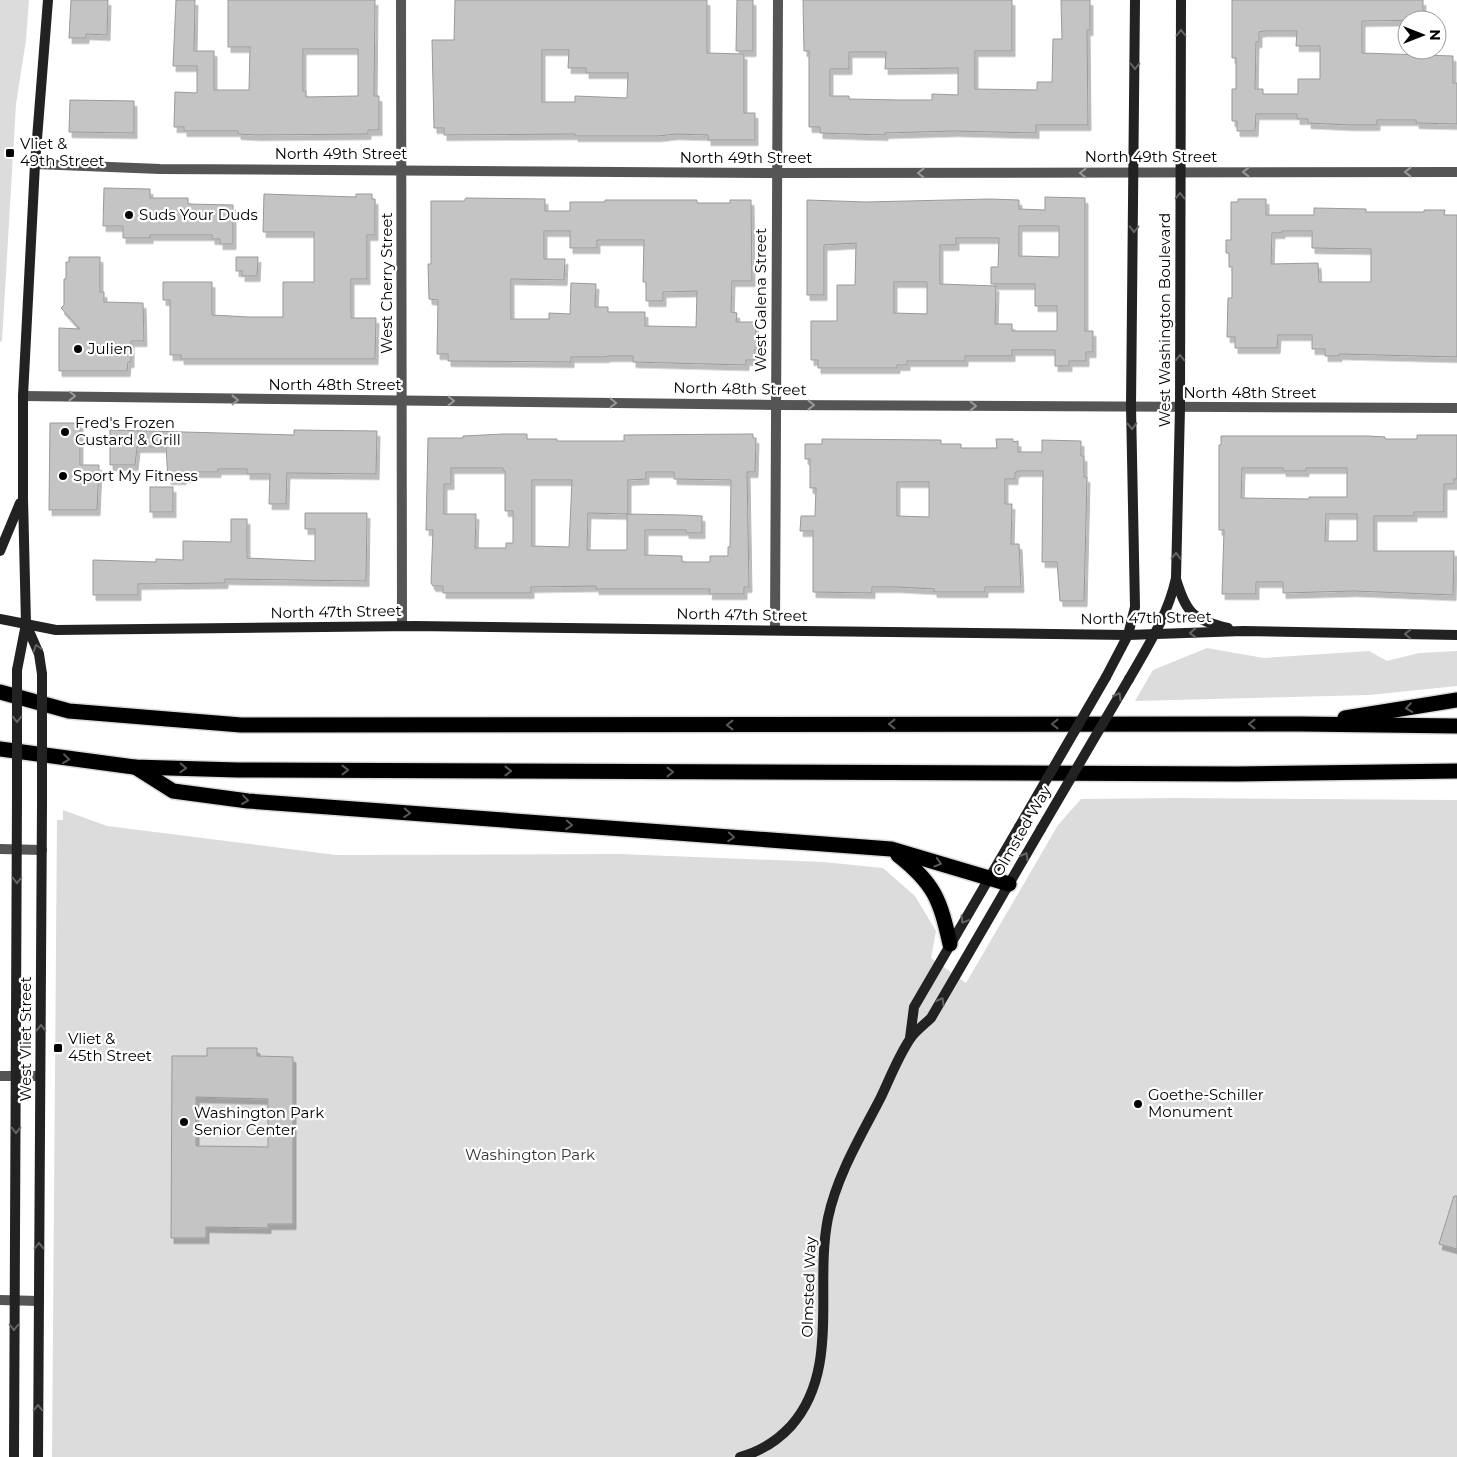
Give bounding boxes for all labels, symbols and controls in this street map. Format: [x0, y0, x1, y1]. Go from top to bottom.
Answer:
north arrow [1397, 10, 1447, 60]
one-way arrow [1176, 29, 1186, 36]
text: N [1426, 29, 1444, 41]
one-way arrow [1130, 63, 1140, 71]
place label: Vliet & 49th Street [20, 134, 105, 170]
street label: North 49th Street [275, 144, 407, 163]
marker: Vliet & 49th Street [4, 147, 16, 159]
street label: North 49th Street [1085, 147, 1217, 166]
street label: North 49th Street [680, 148, 812, 167]
one-way arrow [1242, 167, 1250, 177]
one-way arrow [1404, 167, 1412, 177]
one-way arrow [917, 168, 924, 178]
one-way arrow [1079, 168, 1087, 178]
one-way arrow [1175, 191, 1185, 199]
place label: Suds Your Duds [139, 205, 258, 224]
marker: Suds Your Duds [123, 209, 135, 221]
street label: West Cherry Street [377, 212, 396, 354]
street label: West Washington Boulevard [1155, 213, 1174, 427]
one-way arrow [1129, 225, 1139, 233]
street label: West Galena Street [751, 228, 770, 372]
place label: Julien [87, 339, 133, 358]
marker: Julien [72, 343, 84, 355]
one-way arrow [1175, 354, 1185, 362]
street label: North 48th Street [268, 375, 402, 394]
street label: North 48th Street [673, 378, 807, 399]
street label: North 48th Street [1183, 383, 1317, 402]
one-way arrow [68, 391, 76, 401]
one-way arrow [231, 395, 239, 405]
one-way arrow [448, 396, 455, 406]
one-way arrow [610, 398, 618, 408]
one-way arrow [808, 400, 815, 410]
one-way arrow [970, 401, 978, 411]
place label: Fred's Frozen Custard & Grill [75, 413, 181, 449]
one-way arrow [1126, 422, 1137, 430]
marker: Fred's Frozen Custard & Grill [59, 426, 71, 438]
place label: Sport My Fitness [73, 466, 198, 485]
marker: Sport My Fitness [57, 470, 69, 482]
one-way arrow [1171, 551, 1181, 559]
street label: North 47th Street [270, 601, 402, 622]
street label: North 47th Street [676, 604, 808, 625]
street label: North 47th Street [1080, 607, 1212, 628]
one-way arrow [1189, 628, 1197, 639]
one-way arrow [1404, 629, 1412, 639]
one-way arrow [33, 645, 43, 653]
one-way arrow [1112, 692, 1122, 701]
one-way arrow [1404, 702, 1413, 712]
one-way arrow [12, 716, 22, 723]
one-way arrow [888, 719, 896, 729]
one-way arrow [1051, 719, 1058, 729]
one-way arrow [1248, 719, 1256, 729]
one-way arrow [726, 720, 734, 730]
one-way arrow [62, 753, 70, 764]
one-way arrow [179, 763, 187, 773]
one-way arrow [342, 765, 349, 775]
one-way arrow [504, 766, 512, 776]
one-way arrow [666, 767, 674, 777]
street label: Olmsted Way [988, 781, 1056, 879]
one-way arrow [242, 794, 250, 805]
one-way arrow [403, 807, 411, 818]
one-way arrow [566, 819, 574, 830]
one-way arrow [728, 831, 736, 842]
one-way arrow [1018, 853, 1028, 862]
one-way arrow [933, 857, 942, 867]
one-way arrow [12, 876, 22, 884]
one-way arrow [960, 915, 970, 924]
street label: West Vliet Street [16, 977, 35, 1101]
one-way arrow [935, 997, 945, 1006]
one-way arrow [36, 1023, 46, 1031]
place label: Vliet & 45th Street [68, 1029, 152, 1065]
marker: Vliet & 45th Street [52, 1042, 64, 1054]
place label: Goethe-Schiller Monument [1148, 1085, 1264, 1121]
marker: Goethe-Schiller Monument [1132, 1098, 1144, 1110]
place label: Washington Park Senior Center [194, 1103, 324, 1139]
marker: Washington Park Senior Center [178, 1116, 190, 1128]
one-way arrow [11, 1126, 21, 1134]
park label: Washington Park [465, 1145, 595, 1164]
street label: Olmsted Way [797, 1235, 820, 1338]
one-way arrow [34, 1242, 44, 1250]
one-way arrow [9, 1324, 19, 1332]
one-way arrow [33, 1404, 43, 1412]

